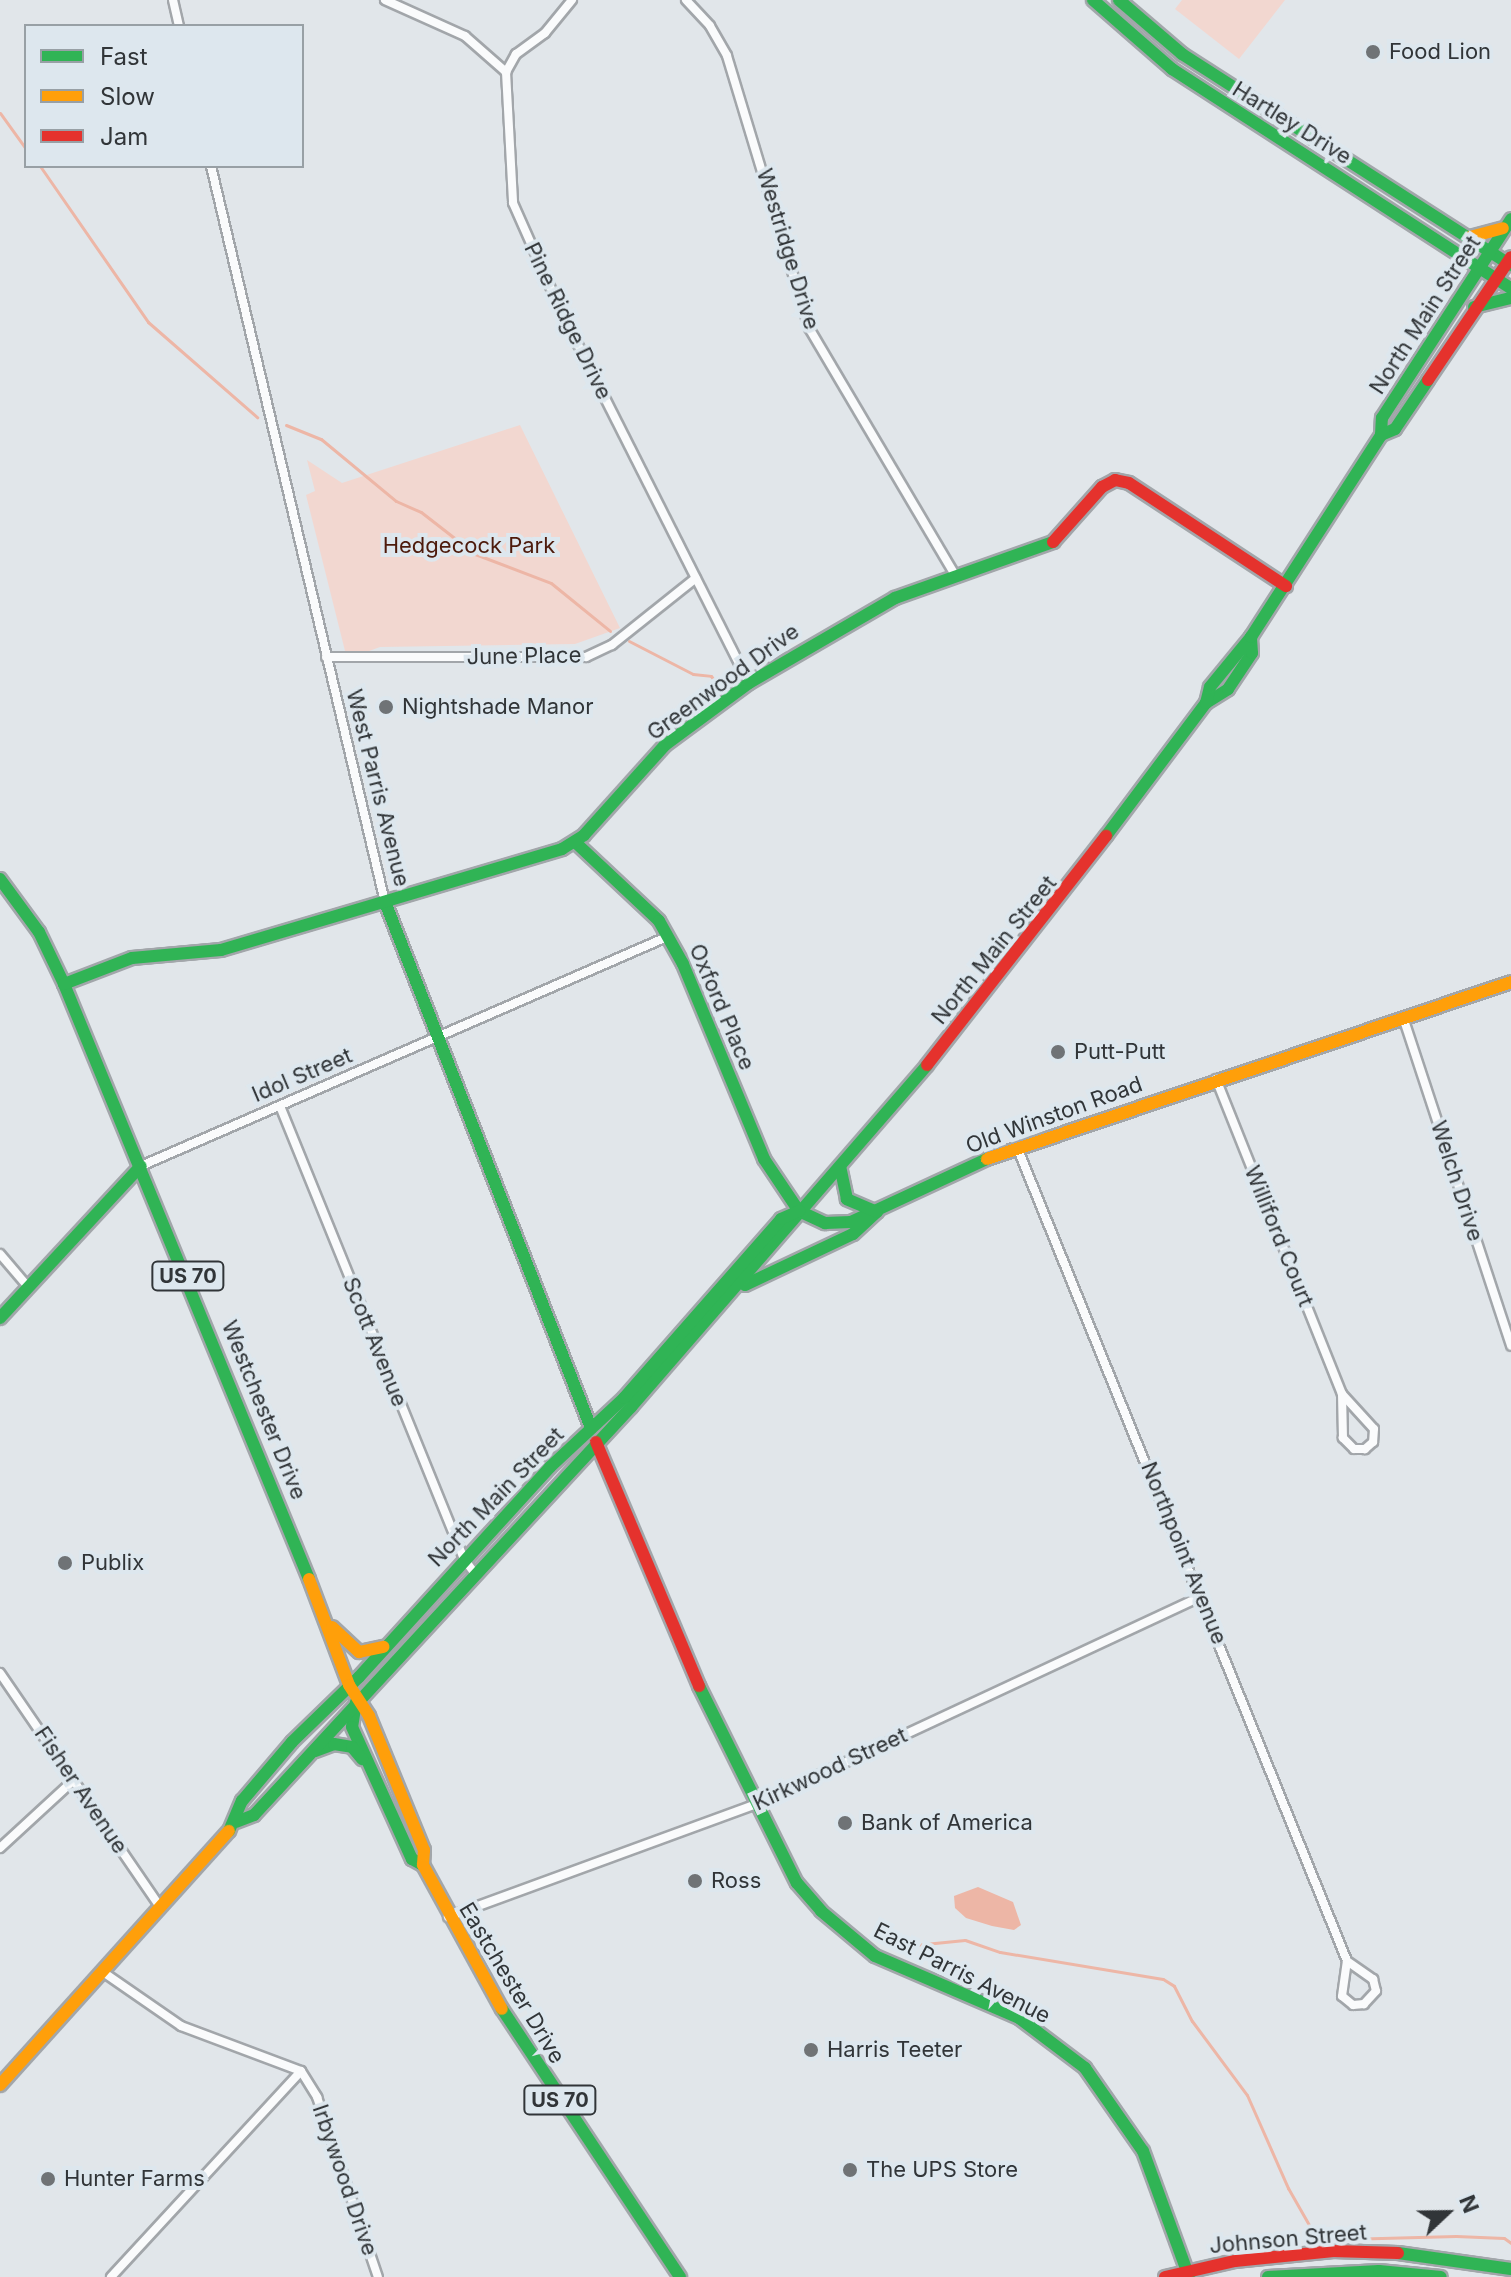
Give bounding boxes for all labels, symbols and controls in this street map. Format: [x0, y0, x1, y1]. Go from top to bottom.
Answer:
legend [24, 24, 304, 168]
place label: Food Lion [1389, 39, 1491, 65]
text: Fast [100, 42, 148, 71]
marker: Food Lion [1364, 43, 1382, 61]
street label: Hartley Drive [1228, 76, 1356, 170]
text: Slow [100, 82, 155, 111]
text: Jam [100, 122, 148, 151]
street label: Westridge Drive [751, 165, 825, 333]
street label: North Main Street [1364, 231, 1486, 399]
street label: Pine Ridge Drive [519, 238, 617, 404]
park label: Hedgecock Park [383, 533, 555, 559]
street label: Greenwood Drive [642, 618, 804, 746]
street label: June Place [466, 642, 582, 670]
street label: West Parris Avenue [341, 687, 415, 889]
place label: Nightshade Manor [402, 694, 594, 720]
marker: Nightshade Manor [377, 698, 395, 716]
street label: North Main Street [926, 870, 1062, 1030]
street label: Oxford Place [684, 940, 760, 1074]
place label: Putt-Putt [1074, 1039, 1166, 1065]
street label: Idol Street [248, 1042, 356, 1108]
marker: Putt-Putt [1049, 1043, 1067, 1061]
street label: Old Winston Road [962, 1071, 1146, 1159]
street label: Welch Drive [1425, 1117, 1489, 1245]
street label: Williford Court [1239, 1162, 1319, 1310]
road number: US 70 [150, 1260, 226, 1292]
street label: Scott Avenue [337, 1273, 413, 1411]
street label: Westchester Drive [216, 1317, 312, 1503]
street label: North Main Street [423, 1422, 569, 1572]
street label: Northpoint Avenue [1135, 1458, 1233, 1648]
place label: Publix [81, 1550, 144, 1576]
marker: Publix [56, 1554, 74, 1572]
street label: Fisher Avenue [29, 1721, 133, 1859]
street label: Kirkwood Street [749, 1722, 911, 1816]
place label: Bank of America [861, 1810, 1033, 1836]
marker: Bank of America [836, 1814, 854, 1832]
place label: Ross [711, 1868, 761, 1894]
marker: Ross [686, 1872, 704, 1890]
street label: Eastchester Drive [454, 1898, 570, 2068]
street label: East Parris Avenue [869, 1917, 1055, 2029]
place label: Harris Teeter [827, 2037, 962, 2063]
marker: Harris Teeter [802, 2041, 820, 2059]
road number: US 70 [522, 2084, 598, 2116]
street label: Irbywood Drive [307, 2101, 383, 2259]
place label: The UPS Store [866, 2157, 1018, 2183]
marker: The UPS Store [841, 2161, 859, 2179]
place label: Hunter Farms [64, 2166, 205, 2192]
marker: Hunter Farms [39, 2170, 57, 2188]
north arrow [1407, 2173, 1487, 2253]
text: N [1454, 2191, 1484, 2217]
street label: Johnson Street [1208, 2219, 1368, 2259]

